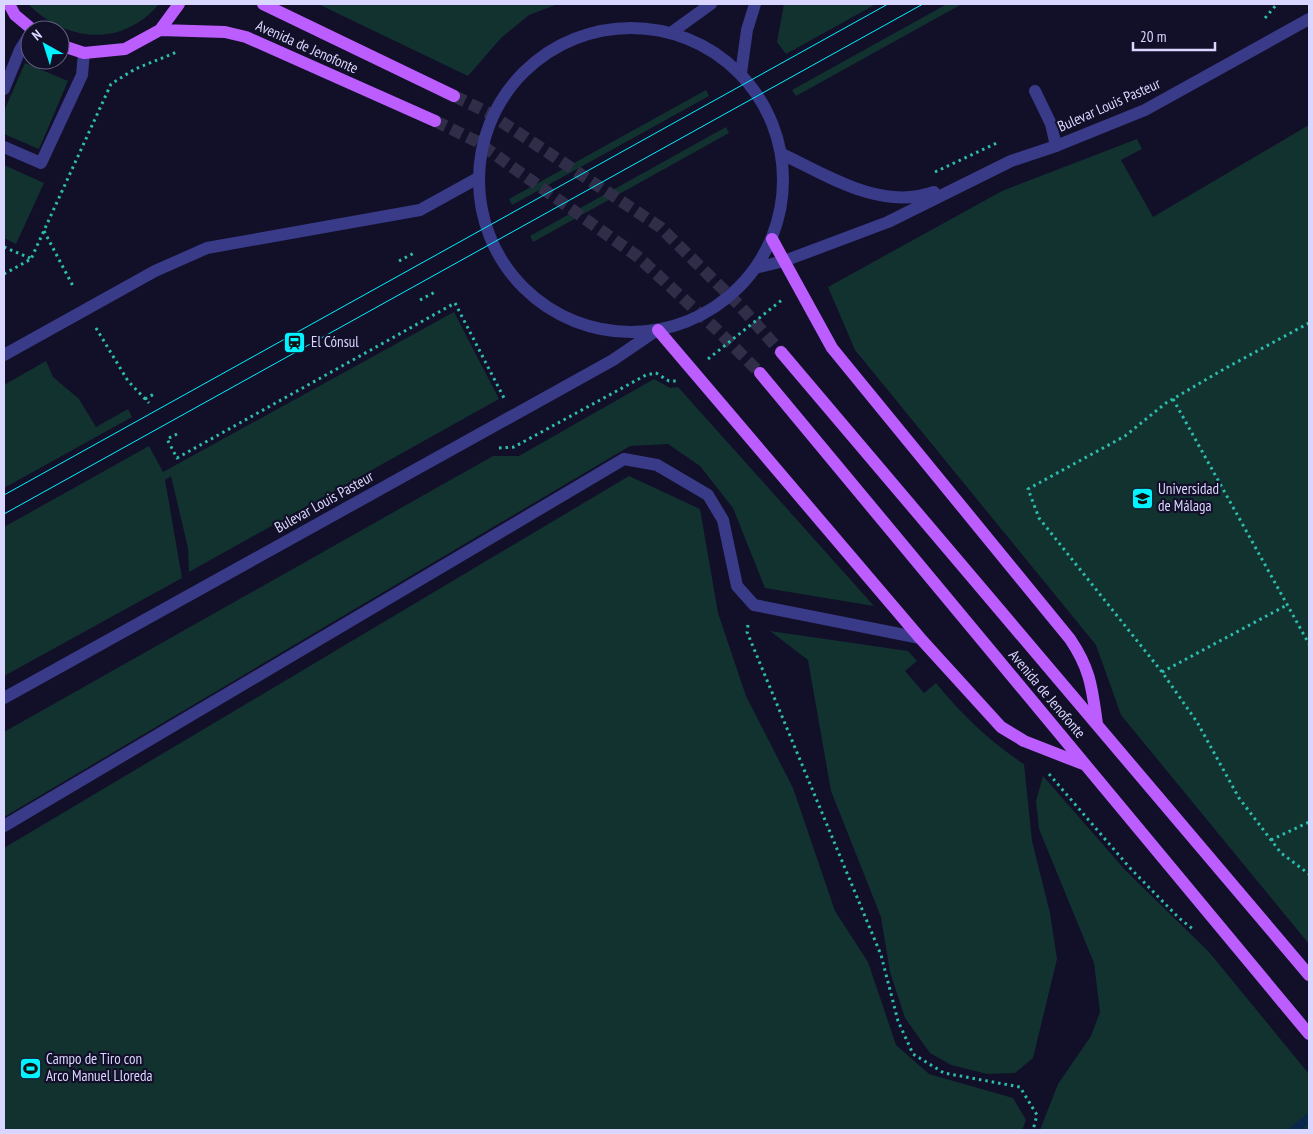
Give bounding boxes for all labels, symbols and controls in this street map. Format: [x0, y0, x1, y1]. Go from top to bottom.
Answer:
street label: Avenida de Jenofonte [253, 16, 361, 78]
north arrow [20, 20, 70, 70]
scale bar [1133, 20, 1216, 52]
text: N [28, 26, 45, 44]
text: 20 m [1140, 27, 1166, 46]
street label: Bulevar Louis Pasteur [1054, 73, 1164, 136]
station icon: El Cónsul [283, 330, 307, 354]
place label: El Cónsul [311, 332, 359, 351]
street label: Bulevar Louis Pasteur [271, 466, 377, 537]
place label: Universidad de Málaga [1158, 479, 1219, 515]
school or university icon: Universidad de Málaga [1130, 486, 1154, 510]
street label: Avenida de Jenofonte [1005, 646, 1090, 742]
place label: Campo de Tiro con Arco Manuel Lloreda [46, 1049, 152, 1085]
sports icon: Campo de Tiro con Arco Manuel Lloreda [18, 1056, 42, 1080]

